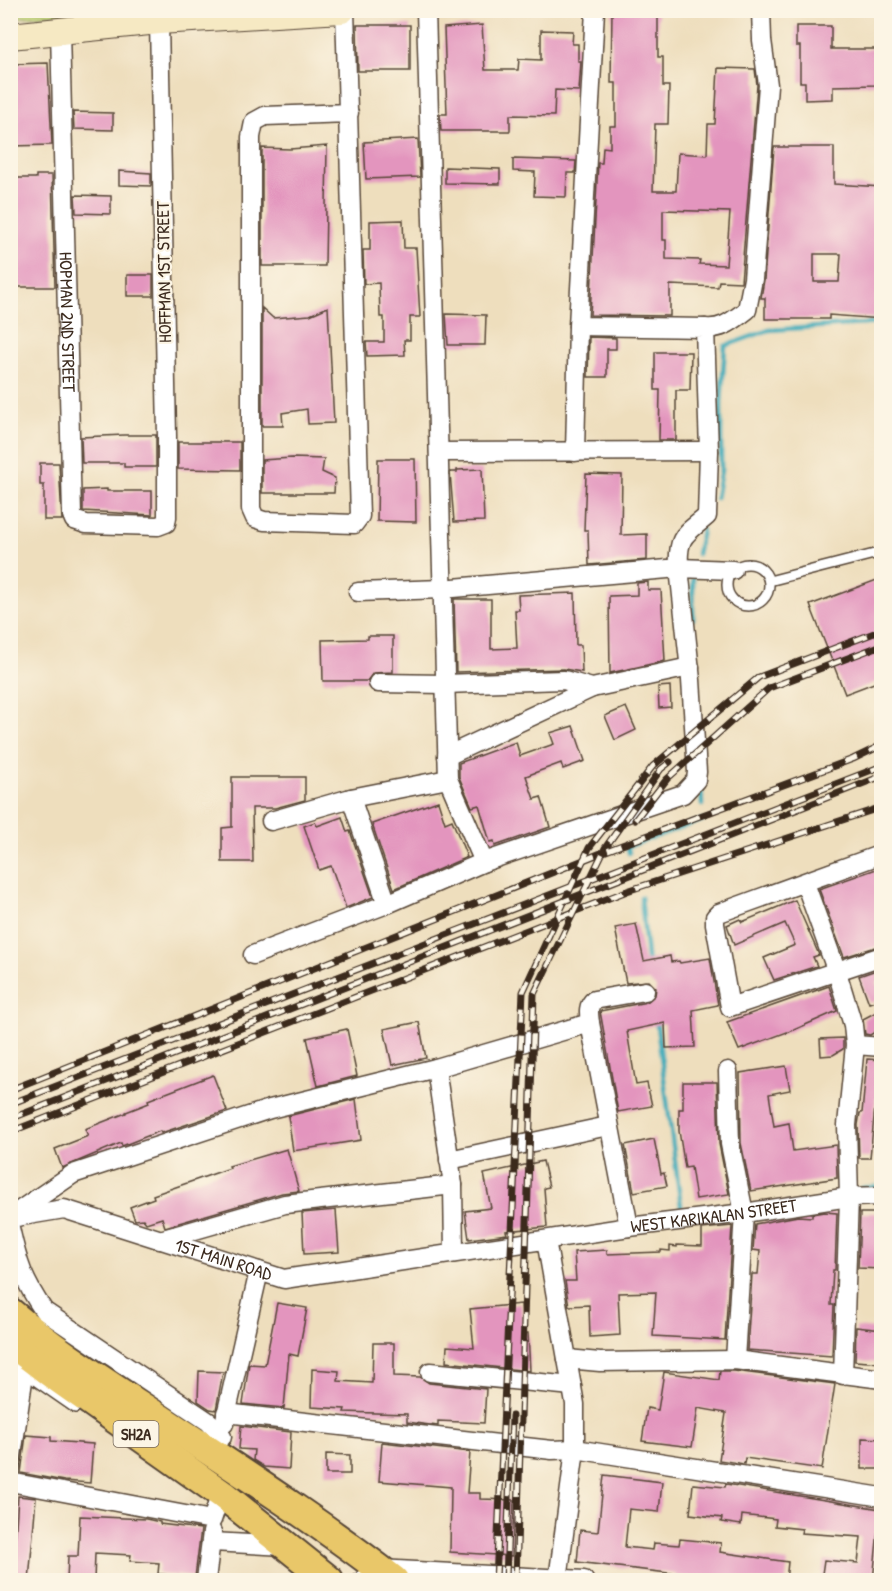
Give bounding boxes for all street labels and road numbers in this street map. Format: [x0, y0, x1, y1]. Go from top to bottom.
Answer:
street label: HOFFMAN 1ST STREET [150, 200, 177, 343]
street label: HOPMAN 2ND STREET [53, 251, 82, 393]
street label: WEST KARIKALAN STREET [629, 1192, 799, 1239]
street label: 1ST MAIN ROAD [172, 1232, 276, 1287]
road number: SH2A [114, 1421, 158, 1447]

